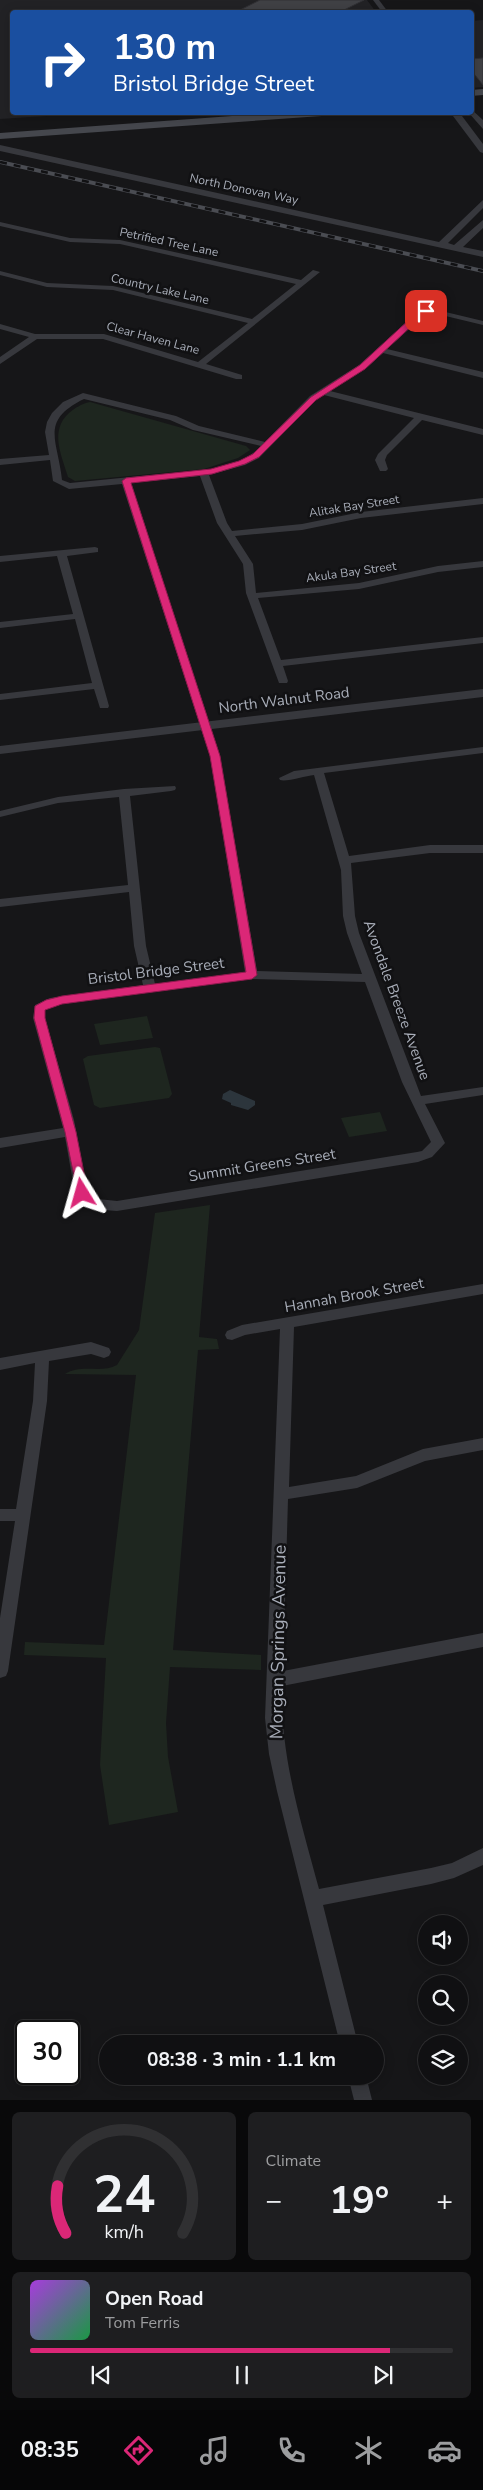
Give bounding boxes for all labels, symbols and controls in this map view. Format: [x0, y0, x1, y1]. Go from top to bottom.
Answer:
text: 130 m [113, 24, 216, 71]
icon: right [30, 30, 95, 95]
text: Bristol Bridge Street [113, 69, 314, 99]
street label: North Donovan Way [188, 170, 301, 208]
street label: Petrified Tree Lane [118, 224, 220, 260]
street label: Country Lake Lane [109, 270, 211, 308]
pin [405, 290, 447, 332]
icon: arrive [412, 297, 440, 325]
street label: Clear Haven Lane [105, 318, 201, 358]
street label: Alitak Bay Street [308, 491, 401, 521]
street label: Akula Bay Street [305, 558, 398, 586]
street label: North Walnut Road [217, 682, 351, 718]
street label: Avondale Breeze Avenue [359, 917, 435, 1083]
street label: Bristol Bridge Street [87, 953, 226, 989]
street label: Summit Greens Street [187, 1143, 338, 1186]
position arrow [55, 1166, 107, 1218]
street label: Hannah Brook Street [283, 1273, 426, 1317]
street label: Morgan Springs Avenue [264, 1545, 292, 1739]
map controls [418, 1915, 468, 2085]
button: sound [418, 1915, 468, 1965]
button: search [418, 1975, 468, 2025]
speed limit sign: 30 [15, 2020, 80, 2085]
button: layers [418, 2035, 468, 2085]
text: 08:38 · 3 min · 1.1 km [147, 2047, 336, 2073]
text: Climate [266, 2150, 321, 2172]
text: 24 [93, 2159, 155, 2230]
text: 19° [329, 2175, 389, 2226]
text: − [266, 2182, 282, 2220]
text: + [436, 2182, 453, 2220]
text: km/h [104, 2220, 143, 2244]
text: Open Road [105, 2286, 203, 2312]
text: Tom Ferris [105, 2312, 180, 2334]
icon: previous [87, 2361, 115, 2389]
icon: pause [228, 2361, 256, 2389]
icon: next [369, 2361, 397, 2389]
icon: directions [121, 2433, 156, 2468]
icon: music [197, 2433, 232, 2468]
icon: phone [274, 2433, 309, 2468]
icon: climate [351, 2433, 386, 2468]
icon: car [427, 2433, 462, 2468]
text: 08:35 [21, 2435, 79, 2465]

